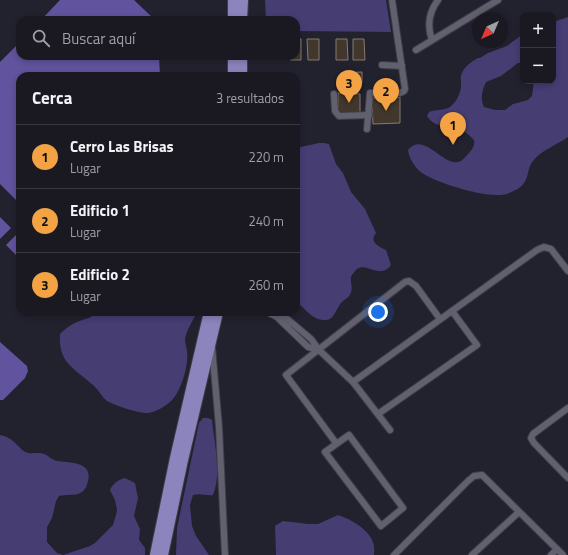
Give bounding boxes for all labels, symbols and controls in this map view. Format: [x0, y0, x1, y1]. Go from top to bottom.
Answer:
north arrow [472, 12, 508, 48]
map controls [520, 12, 556, 84]
button: + [520, 12, 556, 48]
search box [16, 16, 300, 60]
icon: search [30, 27, 52, 49]
text: Buscar aquí [62, 27, 135, 50]
button: − [520, 48, 556, 84]
pin: 3 [336, 70, 362, 103]
pin: 2 [373, 78, 399, 111]
text: Cerca [32, 85, 72, 111]
text: 3 resultados [216, 88, 284, 108]
pin: 1 [440, 112, 466, 145]
text: Cerro Las Brisas [70, 135, 174, 158]
text: 1 [41, 147, 49, 167]
text: 220 m [248, 147, 284, 167]
text: Lugar [70, 158, 101, 178]
text: Edificio 1 [70, 199, 130, 222]
text: 2 [41, 211, 49, 231]
text: 240 m [248, 211, 284, 231]
text: Lugar [70, 222, 101, 242]
text: Edificio 2 [70, 263, 130, 286]
text: 3 [41, 275, 49, 295]
text: 260 m [248, 275, 284, 295]
text: Lugar [70, 286, 101, 306]
your location [368, 302, 388, 322]

